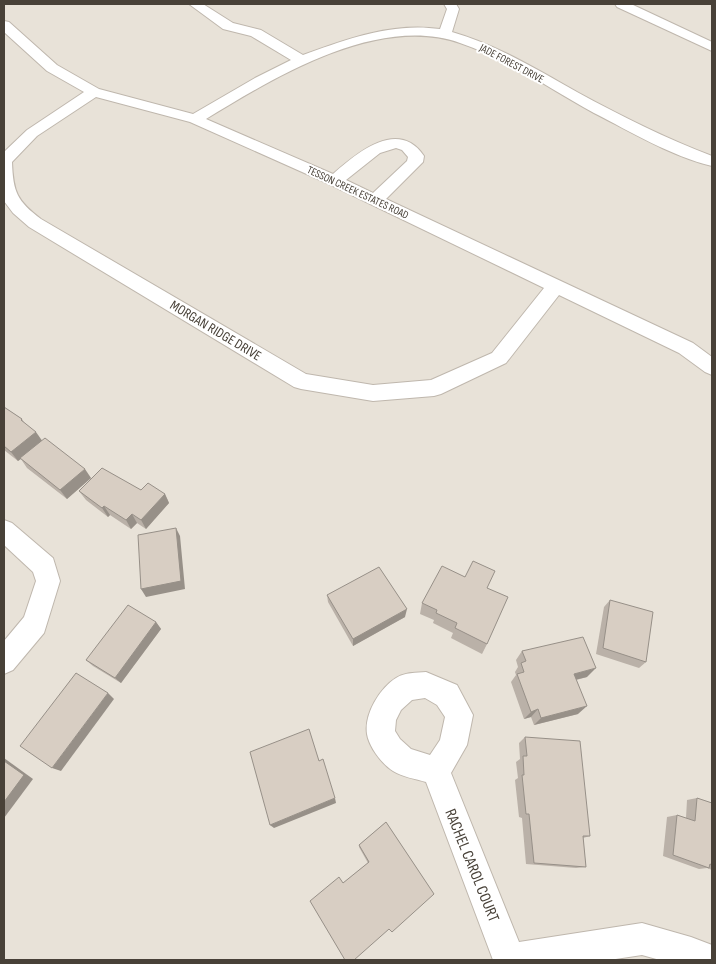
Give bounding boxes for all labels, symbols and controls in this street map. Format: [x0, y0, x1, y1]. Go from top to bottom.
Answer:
street label: JADE FOREST DRIVE [477, 41, 546, 86]
street label: TESSON CREEK ESTATES ROAD [305, 163, 411, 222]
street label: MORGAN RIDGE DRIVE [167, 297, 265, 364]
street label: RACHEL CAROL COURT [440, 806, 503, 925]

